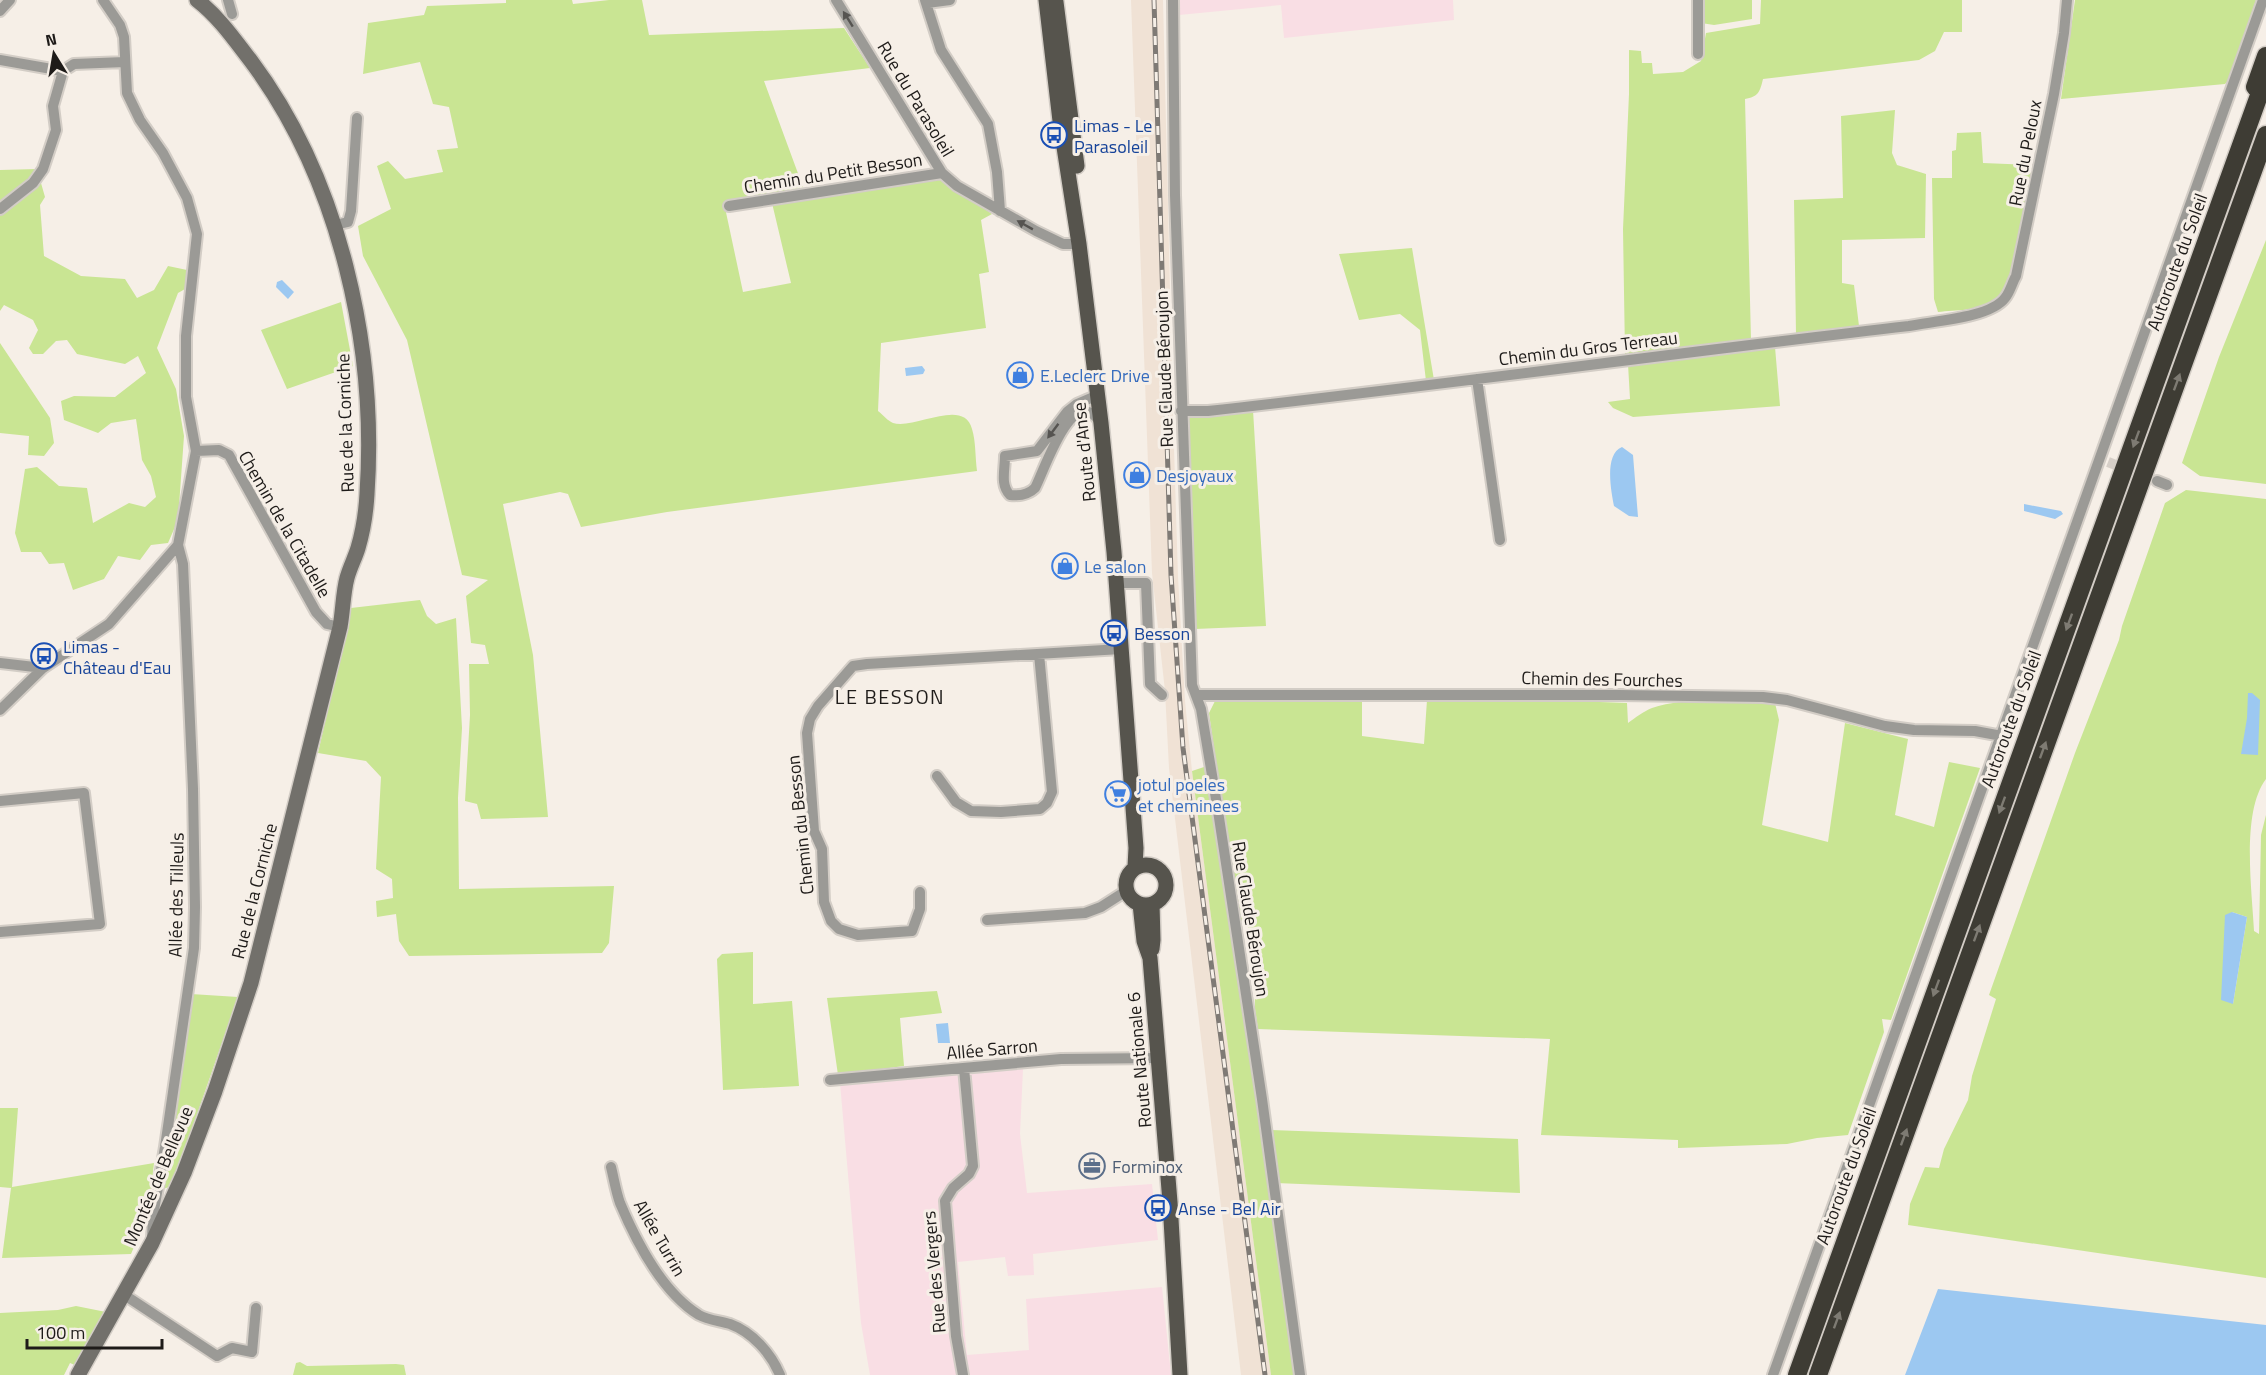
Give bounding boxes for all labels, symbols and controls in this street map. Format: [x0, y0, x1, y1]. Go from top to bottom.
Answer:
one-way arrow [842, 11, 853, 27]
north arrow [24, 24, 84, 84]
text: N [43, 26, 59, 52]
street label: Rue du Parasoleil [871, 36, 961, 162]
street label: Rue du Peloux [2001, 98, 2049, 208]
place label: Limas - Le Parasoleil [1074, 112, 1152, 160]
bus stop icon: Limas - Le Parasoleil [1039, 120, 1069, 150]
street label: Chemin du Petit Besson [742, 146, 924, 200]
street label: Autoroute du Soleil [2140, 190, 2214, 334]
one-way arrow [1016, 220, 1033, 230]
street label: Rue Claude Béroujon [1148, 290, 1180, 448]
street label: Chemin du Gros Terreau [1497, 324, 1679, 372]
street label: Rue de la Corniche [329, 353, 361, 493]
shop icon: E.Leclerc Drive [1005, 360, 1035, 390]
place label: E.Leclerc Drive [1040, 362, 1150, 389]
one-way arrow [2172, 373, 2182, 391]
street label: Route d'Anse [1065, 401, 1103, 503]
one-way arrow [1048, 423, 1060, 438]
one-way arrow [2130, 430, 2140, 448]
street label: Chemin de la Citadelle [232, 445, 338, 603]
shop icon: Desjoyaux [1122, 460, 1152, 490]
place label: Desjoyaux [1156, 462, 1234, 489]
shop icon: Le salon [1050, 551, 1080, 581]
place label: Le salon [1084, 553, 1146, 580]
one-way arrow [2063, 613, 2073, 631]
bus stop icon: Besson [1099, 618, 1129, 648]
place label: Besson [1134, 620, 1190, 647]
place label: Limas - Château d'Eau [63, 633, 171, 681]
bus stop icon: Limas - Château d'Eau [29, 641, 59, 671]
street label: Autoroute du Soleil [1974, 647, 2048, 791]
street label: Chemin des Fourches [1521, 664, 1683, 694]
district label: LE BESSON [835, 681, 945, 712]
one-way arrow [2039, 741, 2049, 759]
street label: Chemin du Besson [779, 754, 821, 896]
place label: jotul poeles et cheminees [1137, 771, 1239, 819]
supermarket icon: jotul poeles et cheminees [1103, 779, 1133, 809]
one-way arrow [1997, 796, 2007, 814]
street label: Rue de la Corniche [224, 820, 284, 962]
street label: Allée des Tilleuls [161, 832, 191, 958]
street label: Rue Claude Béroujon [1225, 839, 1277, 999]
one-way arrow [1973, 924, 1983, 942]
one-way arrow [1931, 980, 1941, 998]
street label: Route Nationale 6 [1120, 991, 1158, 1129]
street label: Allée Sarron [945, 1032, 1039, 1066]
street label: Montée de Bellevue [116, 1102, 200, 1250]
street label: Autoroute du Soleil [1809, 1104, 1883, 1248]
one-way arrow [1899, 1127, 1909, 1145]
office icon: Forminox [1077, 1151, 1107, 1181]
place label: Forminox [1112, 1153, 1183, 1180]
bus stop icon: Anse - Bel Air [1143, 1193, 1173, 1223]
street label: Allée Turrin [627, 1195, 693, 1281]
place label: Anse - Bel Air [1178, 1195, 1281, 1222]
street label: Rue des Vergers [915, 1210, 953, 1334]
one-way arrow [1833, 1311, 1843, 1329]
scale bar [27, 1312, 162, 1350]
text: 100 m [36, 1319, 85, 1346]

